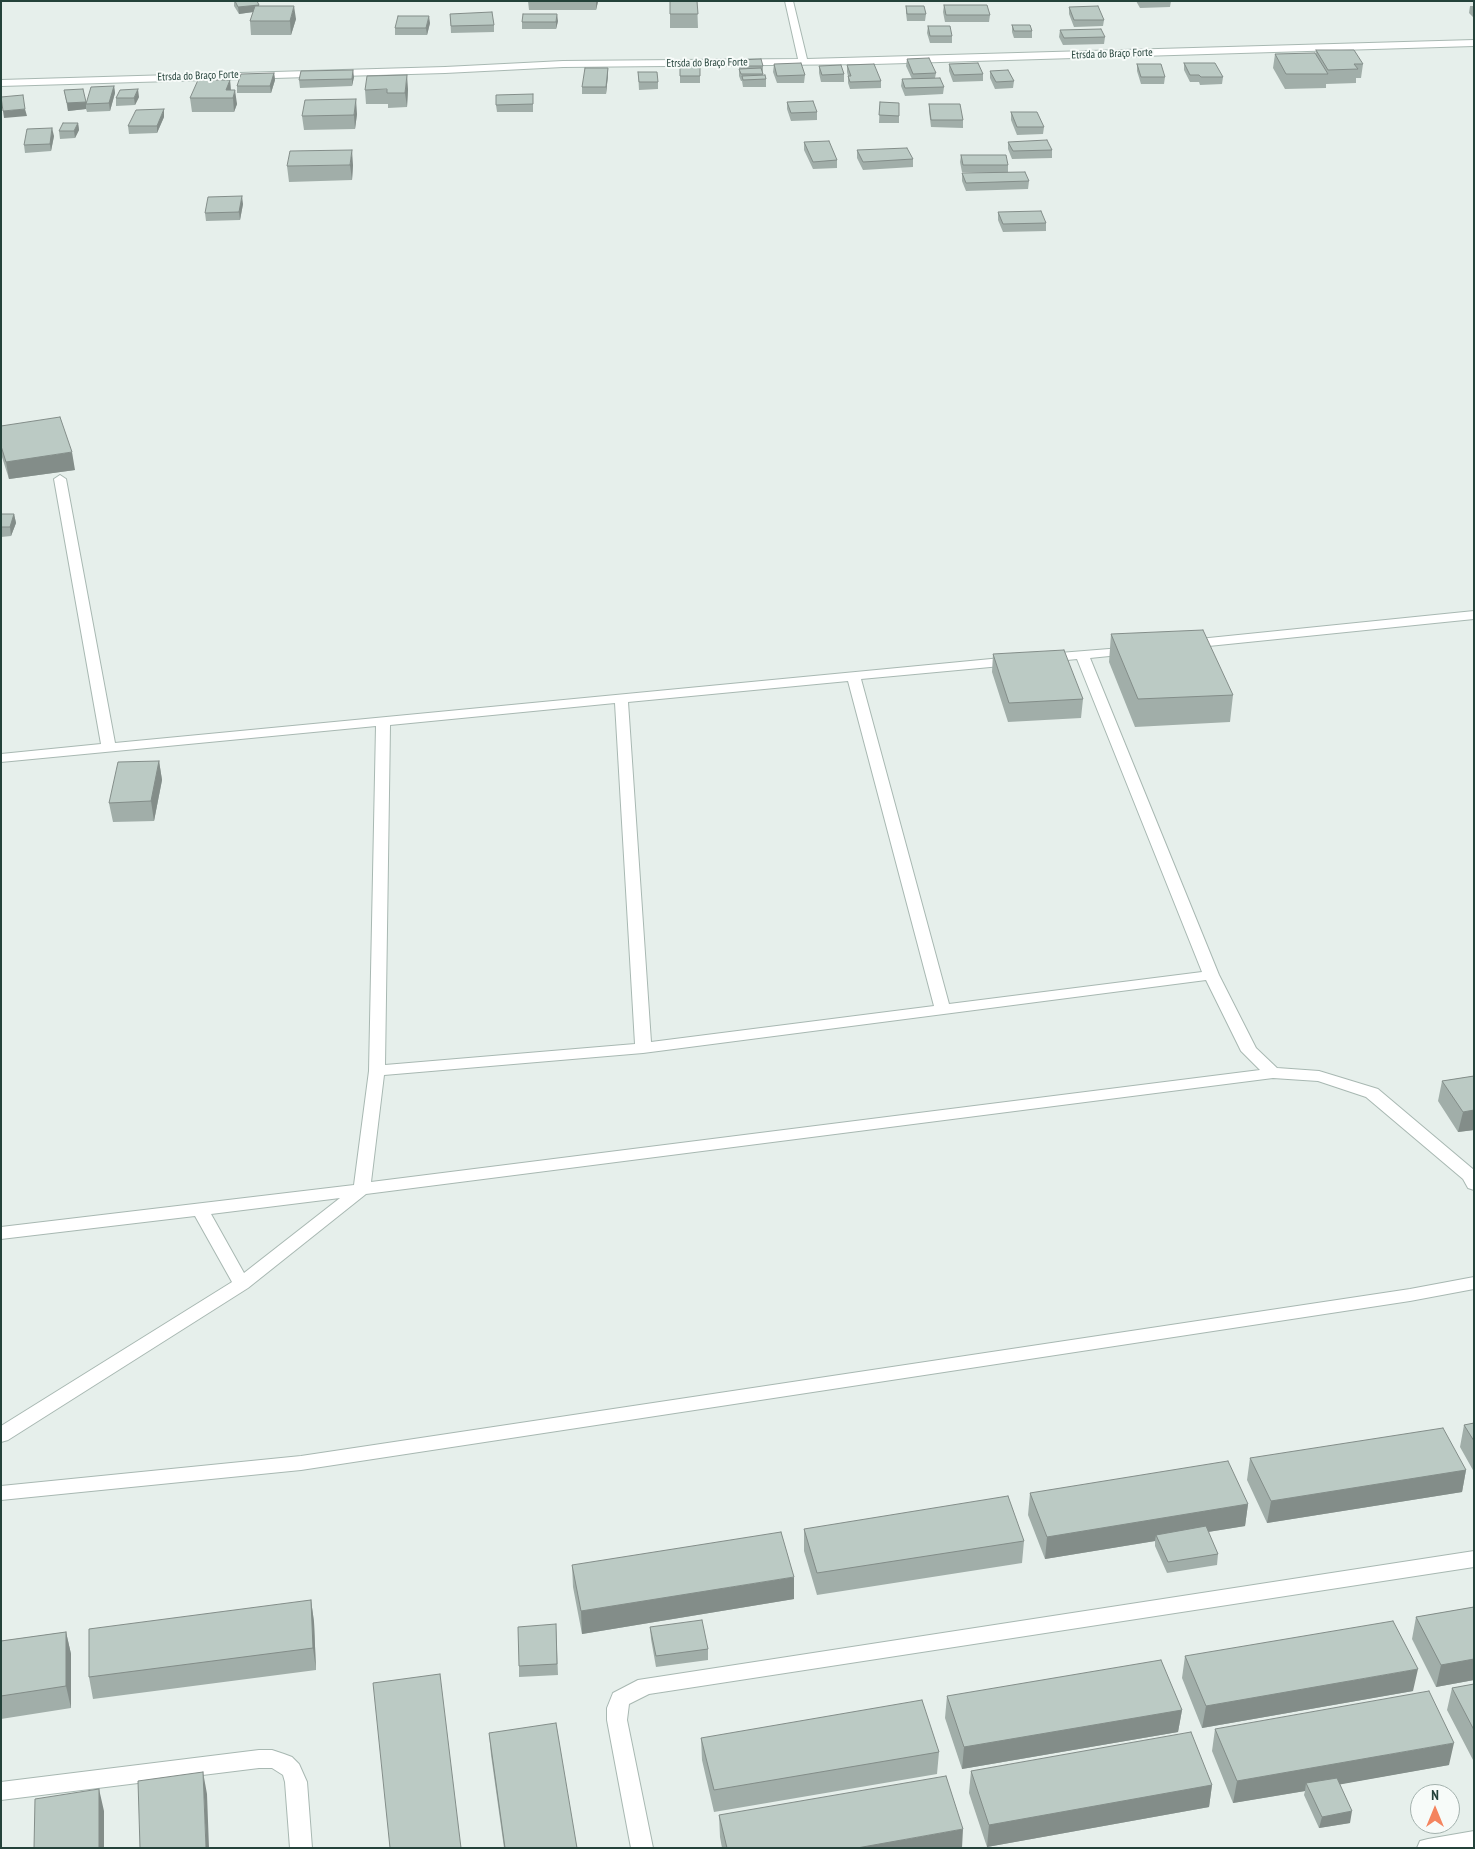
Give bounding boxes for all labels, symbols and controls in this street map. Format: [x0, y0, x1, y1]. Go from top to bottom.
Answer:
street label: Etrsda do Braço Forte [1071, 46, 1153, 62]
street label: Etrsda do Braço Forte [666, 56, 748, 70]
street label: Etrsda do Braço Forte [157, 68, 239, 84]
north arrow [1410, 1784, 1460, 1834]
text: N [1431, 1786, 1439, 1804]

